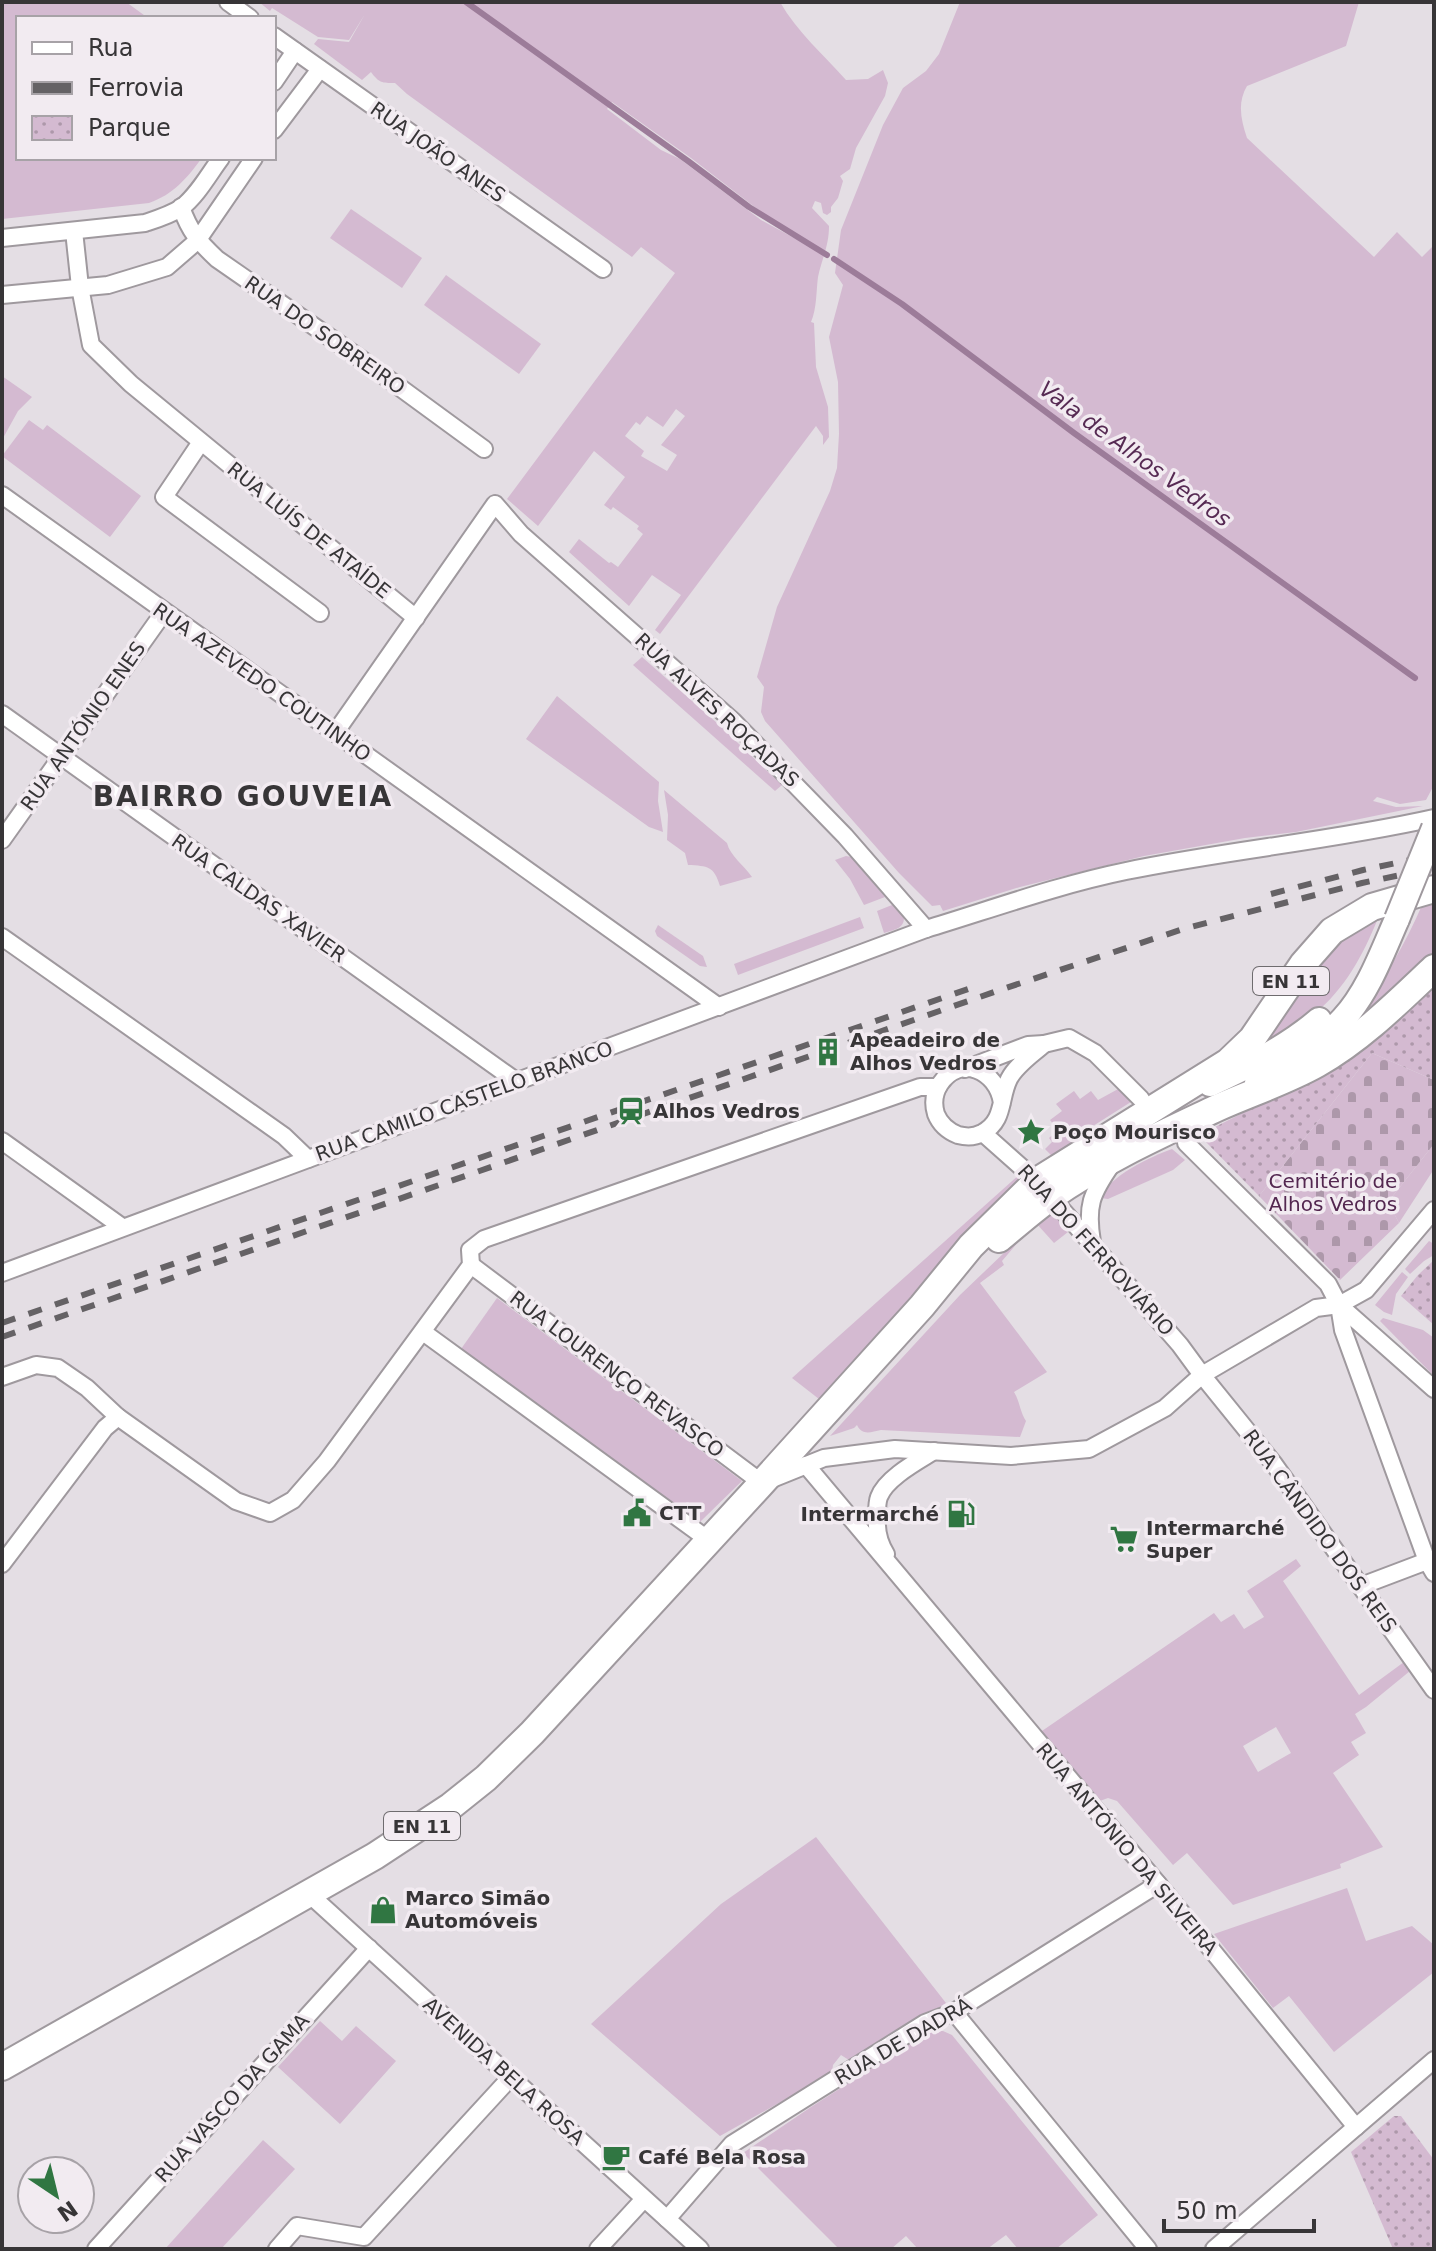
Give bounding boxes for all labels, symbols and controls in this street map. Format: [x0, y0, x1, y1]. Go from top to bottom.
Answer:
legend [16, 16, 276, 160]
text: Rua [88, 34, 134, 62]
text: Ferrovia [88, 74, 184, 102]
street label: RUA JOÃO ANES [366, 96, 510, 208]
text: Parque [88, 114, 171, 142]
street label: RUA DO SOBREIRO [240, 271, 410, 399]
water label: Vala de Alhos Vedros [1034, 376, 1236, 532]
street label: RUA LUÍS DE ATAÍDE [223, 457, 395, 603]
street label: RUA AZEVEDO COUTINHO [148, 597, 376, 767]
street label: RUA ALVES ROÇADAS [630, 628, 804, 792]
street label: RUA ANTÓNIO ENES [16, 637, 150, 815]
district label: BAIRRO GOUVEIA [93, 780, 393, 813]
street label: RUA CALDAS XAVIER [167, 829, 351, 967]
road number: EN 11 [1253, 967, 1329, 995]
place label: Apeadeiro de Alhos Vedros [850, 1028, 1000, 1075]
street label: RUA CAMILO CASTELO BRANCO [312, 1036, 616, 1166]
building icon: Apeadeiro de Alhos Vedros [813, 1037, 843, 1067]
station icon: Alhos Vedros [616, 1096, 646, 1126]
place label: Alhos Vedros [653, 1099, 800, 1123]
place icon: Poço Mourisco [1016, 1117, 1046, 1147]
place label: Poço Mourisco [1053, 1120, 1216, 1144]
street label: RUA DO FERROVIÁRIO [1013, 1159, 1179, 1341]
park label: Cemitério de Alhos Vedros [1269, 1169, 1397, 1216]
street label: RUA LOURENÇO REVASCO [505, 1286, 729, 1462]
street label: RUA CÂNDIDO DOS REIS [1238, 1425, 1402, 1637]
public building icon: CTT [622, 1498, 652, 1528]
fuel station icon: Intermarché [946, 1499, 976, 1529]
place label: CTT [659, 1501, 702, 1525]
place label: Intermarché [800, 1502, 939, 1526]
place label: Intermarché Super [1146, 1516, 1285, 1563]
supermarket icon: Intermarché Super [1109, 1524, 1139, 1554]
street label: RUA ANTÓNIO DA SILVEIRA [1031, 1738, 1223, 1960]
road number: EN 11 [384, 1812, 460, 1840]
place label: Marco Simão Automóveis [405, 1886, 550, 1933]
shop icon: Marco Simão Automóveis [368, 1895, 398, 1925]
street label: AVENIDA BELA ROSA [418, 1992, 590, 2150]
street label: RUA DE DADRÁ [830, 1992, 976, 2090]
street label: RUA VASCO DA GAMA [150, 2009, 314, 2187]
cafe icon: Café Bela Rosa [601, 2142, 631, 2172]
place label: Café Bela Rosa [638, 2145, 806, 2169]
north arrow [16, 2155, 96, 2235]
scale bar [1164, 2183, 1314, 2233]
text: N [52, 2195, 82, 2226]
text: 50 m [1176, 2197, 1238, 2225]

